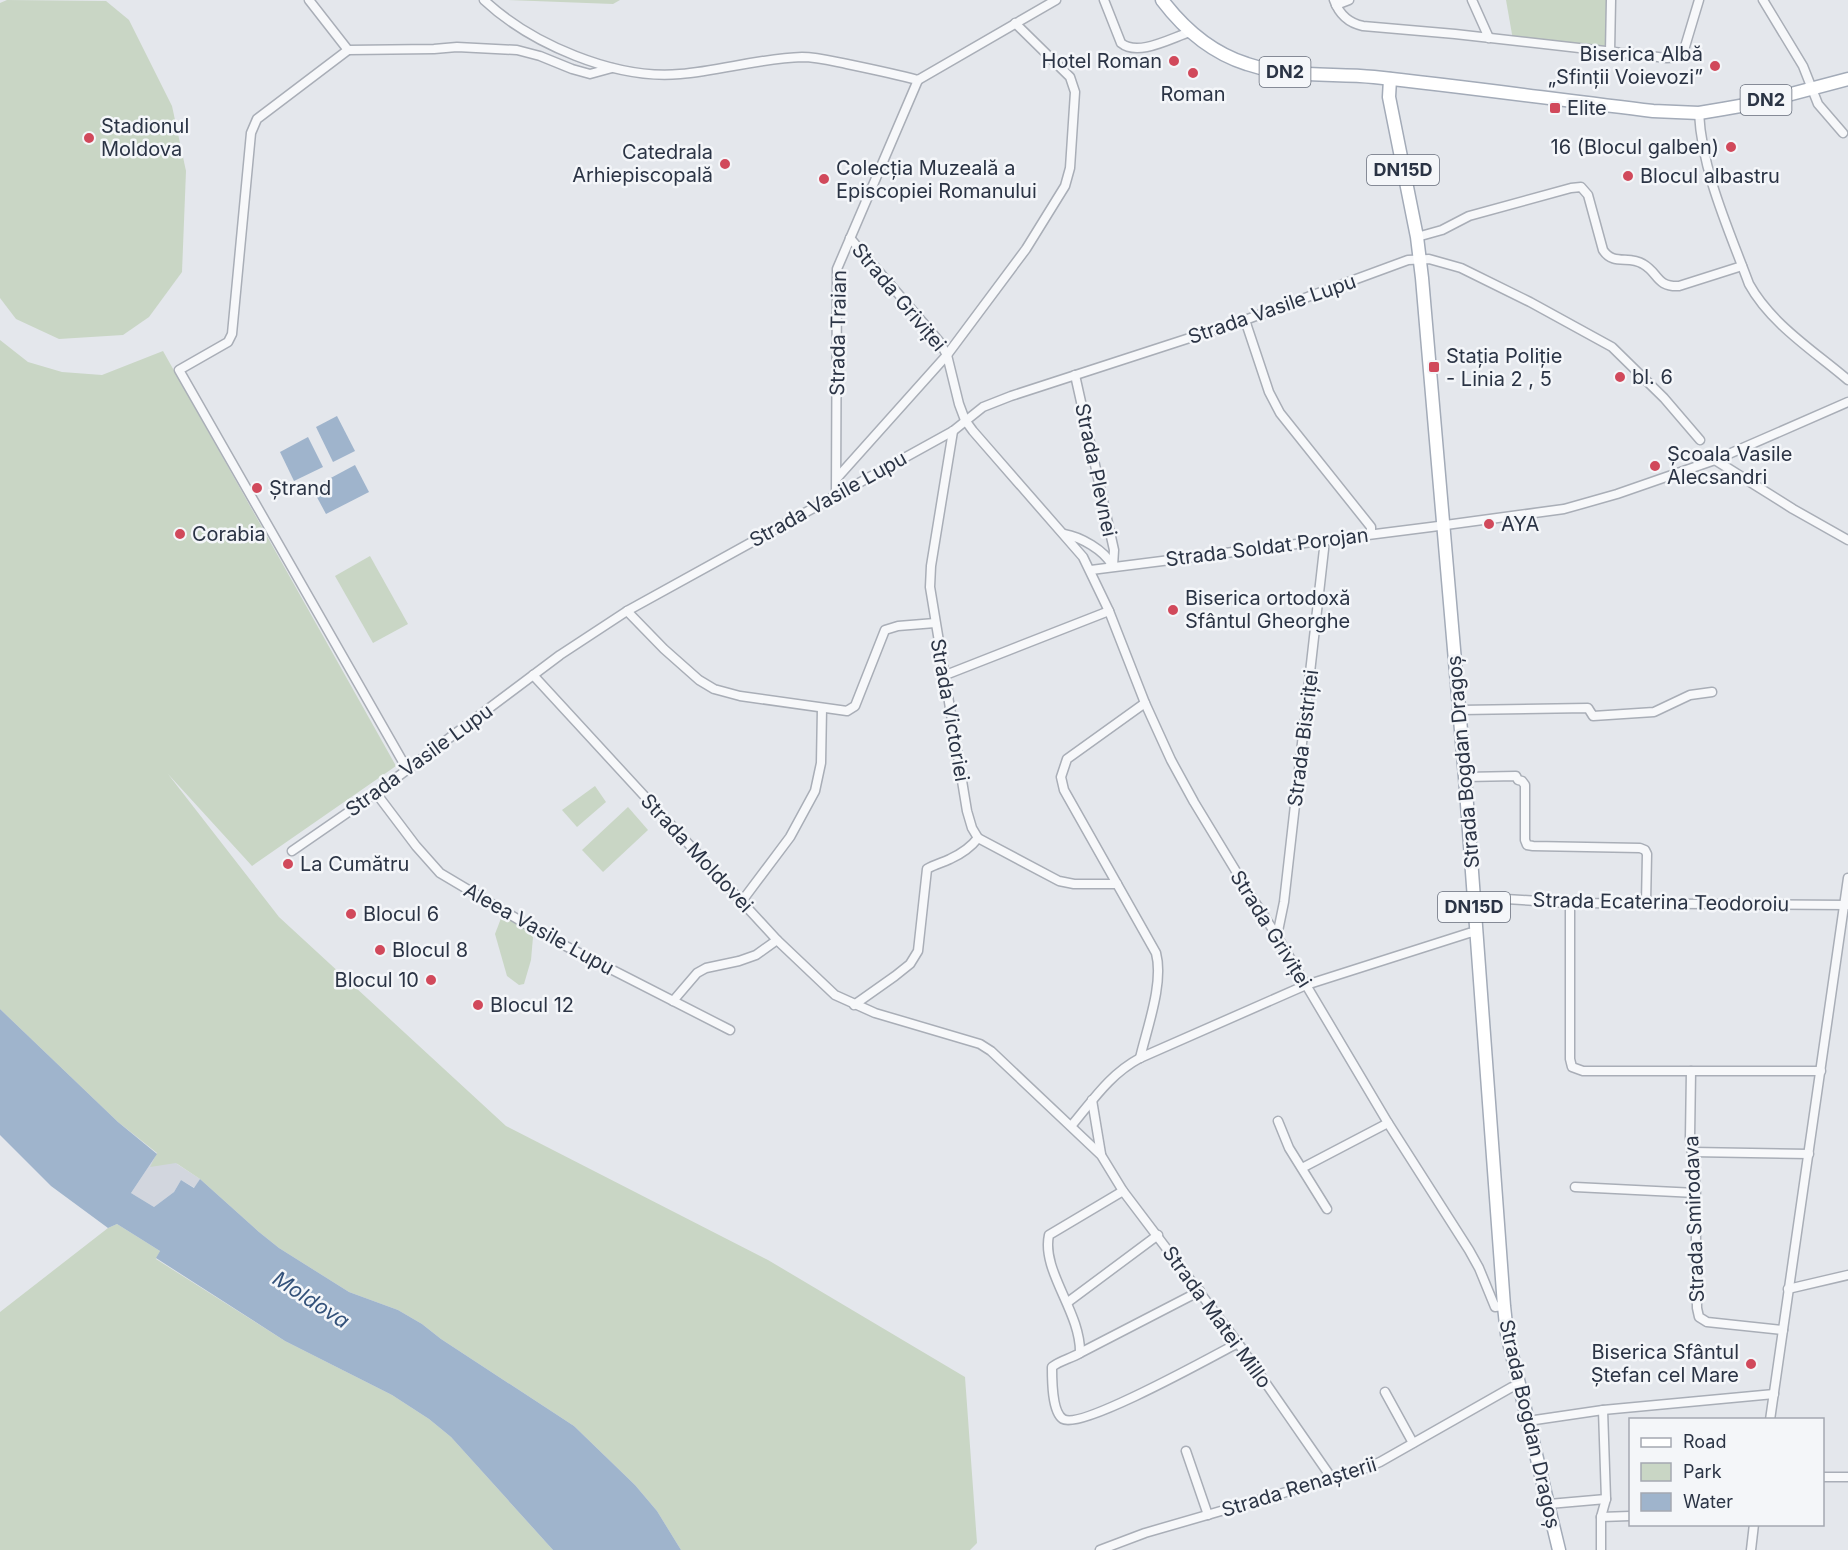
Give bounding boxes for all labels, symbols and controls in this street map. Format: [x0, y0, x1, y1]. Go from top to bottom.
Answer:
place label: Biserica Albă „Sfinții Voievozi” [1548, 42, 1703, 89]
place label: Hotel Roman [1042, 49, 1162, 73]
marker: Hotel Roman [1167, 54, 1181, 68]
road number: DN2 [1260, 57, 1310, 87]
marker: Biserica Albă „Sfinții Voievozi” [1708, 59, 1722, 73]
marker: Roman [1186, 66, 1200, 80]
place label: Roman [1160, 82, 1226, 106]
road number: DN2 [1740, 85, 1792, 115]
place label: Elite [1567, 96, 1607, 120]
marker: Elite [1548, 101, 1562, 115]
place label: Stadionul Moldova [101, 114, 189, 161]
marker: Stadionul Moldova [82, 131, 96, 145]
place label: 16 (Blocul galben) [1551, 135, 1719, 159]
place label: Catedrala Arhiepiscopală [572, 140, 713, 187]
marker: 16 (Blocul galben) [1724, 140, 1738, 154]
road number: DN15D [1367, 155, 1439, 185]
place label: Colecția Muzeală a Episcopiei Romanului [836, 156, 1037, 203]
marker: Catedrala Arhiepiscopală [718, 157, 732, 171]
place label: Blocul albastru [1640, 164, 1780, 188]
marker: Blocul albastru [1621, 169, 1635, 183]
marker: Colecția Muzeală a Episcopiei Romanului [817, 172, 831, 186]
street label: Strada Griviței [847, 238, 951, 356]
street label: Strada Vasile Lupu [1185, 269, 1359, 349]
street label: Strada Traian [825, 270, 851, 396]
place label: Stația Poliție - Linia 2 , 5 [1446, 344, 1562, 391]
marker: Stația Poliție - Linia 2 , 5 [1427, 360, 1441, 374]
place label: bl. 6 [1632, 365, 1673, 389]
marker: bl. 6 [1613, 370, 1627, 384]
street label: Strada Plevnei [1070, 401, 1122, 539]
place label: Școala Vasile Alecsandri [1667, 442, 1792, 489]
street label: Strada Vasile Lupu [745, 446, 911, 552]
marker: Școala Vasile Alecsandri [1648, 459, 1662, 473]
place label: Ștrand [269, 476, 331, 500]
marker: Ștrand [250, 481, 264, 495]
place label: AYA [1501, 512, 1539, 536]
marker: AYA [1482, 517, 1496, 531]
place label: Corabia [192, 522, 266, 546]
street label: Strada Soldat Porojan [1164, 523, 1370, 571]
marker: Corabia [173, 527, 187, 541]
place label: Biserica ortodoxă Sfântul Gheorghe [1185, 586, 1350, 633]
marker: Biserica ortodoxă Sfântul Gheorghe [1166, 603, 1180, 617]
street label: Strada Victoriei [926, 637, 974, 783]
street label: Strada Bogdan Dragoș [1442, 655, 1484, 869]
street label: Strada Bistriței [1283, 668, 1323, 808]
street label: Strada Vasile Lupu [341, 699, 497, 821]
street label: Strada Moldovei [636, 789, 758, 917]
place label: La Cumătru [300, 852, 409, 876]
marker: La Cumătru [281, 857, 295, 871]
street label: Strada Griviței [1225, 866, 1317, 992]
street label: Aleea Vasile Lupu [460, 878, 618, 980]
street label: Strada Ecaterina Teodoroiu [1533, 888, 1789, 916]
road number: DN15D [1438, 892, 1510, 922]
place label: Blocul 6 [363, 902, 439, 926]
marker: Blocul 6 [344, 907, 358, 921]
place label: Blocul 8 [392, 938, 468, 962]
marker: Blocul 8 [373, 943, 387, 957]
place label: Blocul 10 [335, 968, 419, 992]
marker: Blocul 10 [424, 973, 438, 987]
place label: Blocul 12 [490, 993, 574, 1017]
marker: Blocul 12 [471, 998, 485, 1012]
street label: Strada Smirodava [1679, 1135, 1709, 1303]
street label: Strada Matei Millo [1157, 1241, 1277, 1393]
water label: Moldova [268, 1266, 354, 1334]
street label: Strada Bogdan Dragoș [1494, 1317, 1566, 1531]
place label: Biserica Sfântul Ștefan cel Mare [1591, 1340, 1739, 1387]
marker: Biserica Sfântul Ștefan cel Mare [1744, 1357, 1758, 1371]
legend [1629, 1418, 1824, 1526]
text: Road [1683, 1431, 1726, 1452]
street label: Strada Renașterii [1219, 1452, 1379, 1522]
text: Park [1683, 1461, 1722, 1482]
text: Water [1683, 1491, 1733, 1512]

